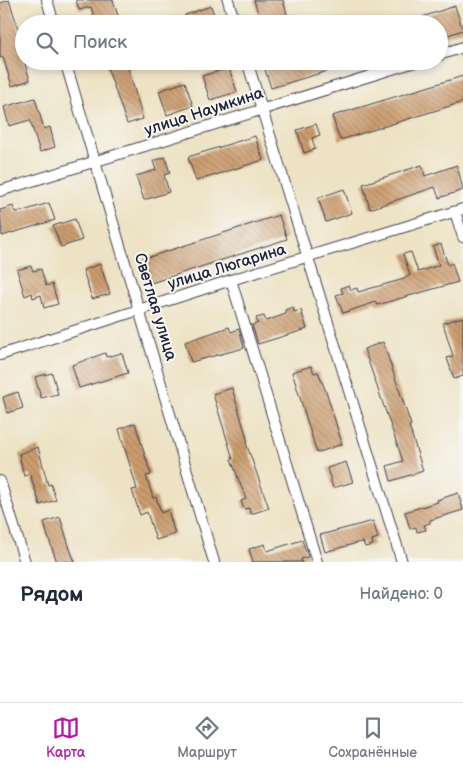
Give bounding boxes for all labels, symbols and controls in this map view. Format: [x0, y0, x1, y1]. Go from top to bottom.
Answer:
search box [15, 15, 448, 70]
icon: search [33, 29, 61, 57]
text: Поиск [73, 31, 127, 54]
street label: улица Наумкина [142, 84, 266, 140]
street label: улица Люгарина [166, 240, 289, 294]
street label: Светлая улица [130, 251, 181, 364]
text: Рядом [20, 582, 83, 607]
text: Найдено: 0 [360, 585, 443, 604]
tab: Карта [46, 714, 85, 761]
tab: Маршрут [177, 714, 237, 761]
tab: Сохранённые [329, 714, 417, 761]

